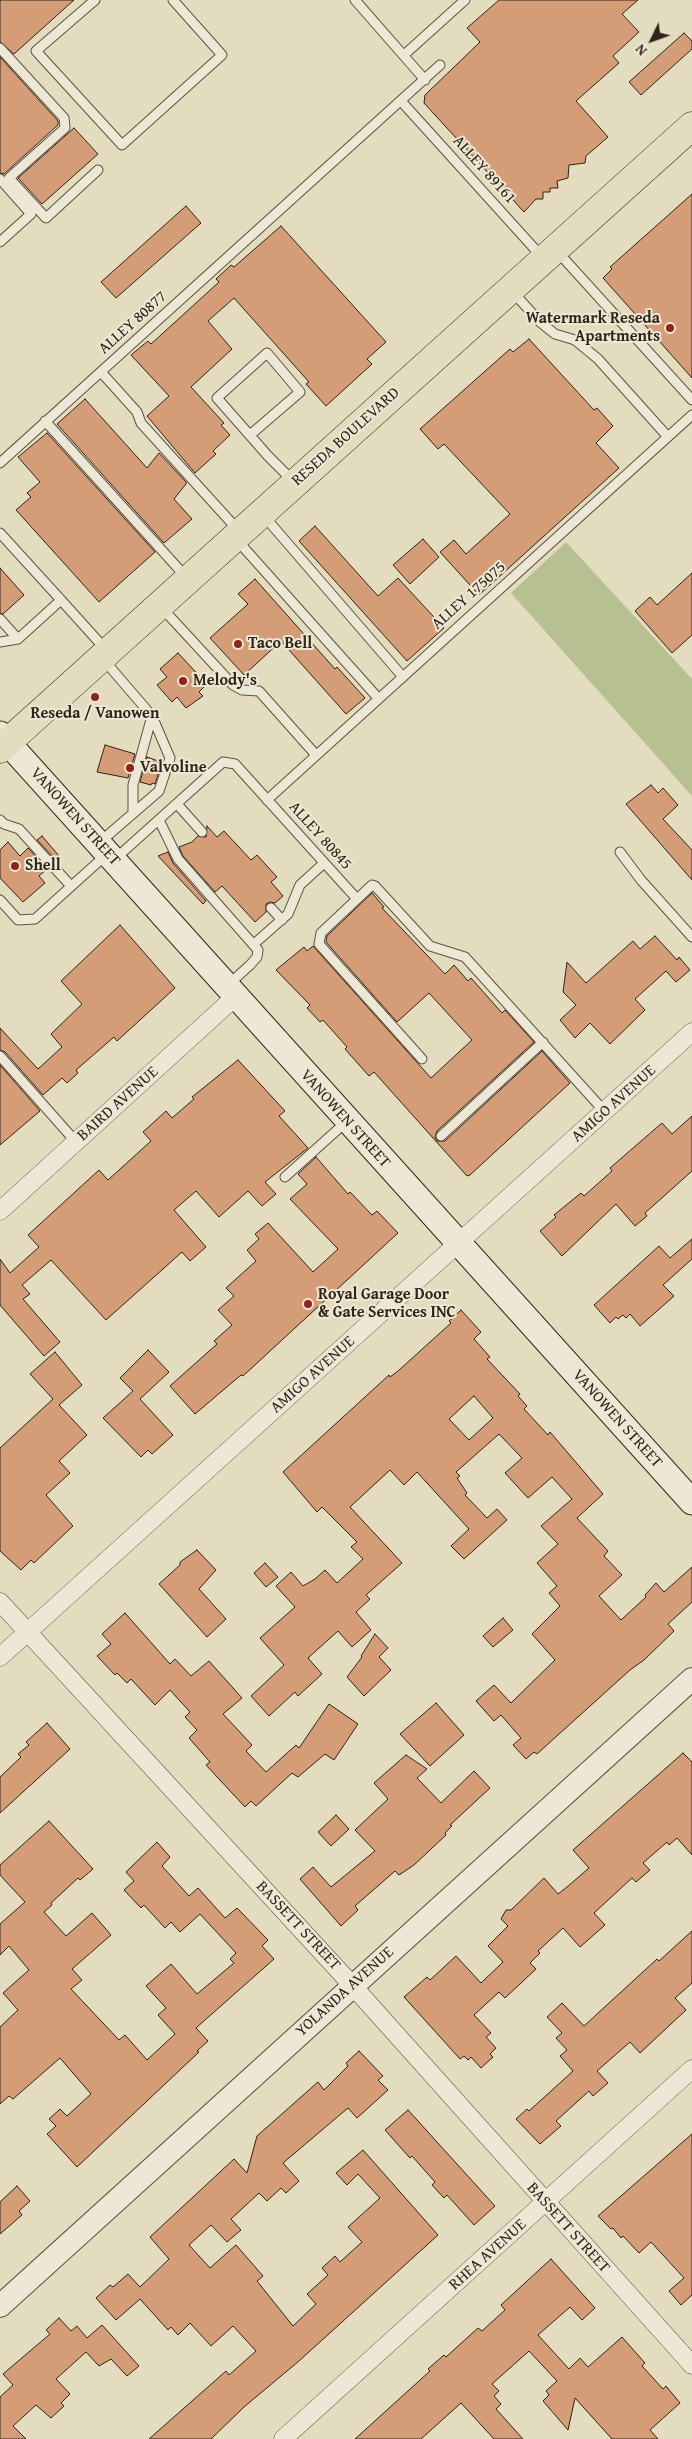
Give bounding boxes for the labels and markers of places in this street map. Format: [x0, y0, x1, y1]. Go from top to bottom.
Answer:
place label: Watermark Reseda Apartments [526, 309, 660, 347]
marker: Watermark Reseda Apartments [664, 322, 676, 334]
place label: Taco Bell [248, 634, 312, 654]
marker: Taco Bell [232, 638, 244, 650]
place label: Melody's [193, 671, 257, 691]
marker: Melody's [177, 675, 189, 687]
marker: Reseda / Vanowen [89, 691, 101, 703]
place label: Reseda / Vanowen [31, 704, 159, 724]
place label: Valvoline [140, 758, 207, 778]
marker: Valvoline [124, 762, 136, 774]
place label: Shell [25, 856, 61, 876]
marker: Shell [9, 860, 21, 872]
place label: Royal Garage Door & Gate Services INC [318, 1285, 456, 1323]
marker: Royal Garage Door & Gate Services INC [302, 1298, 314, 1310]

